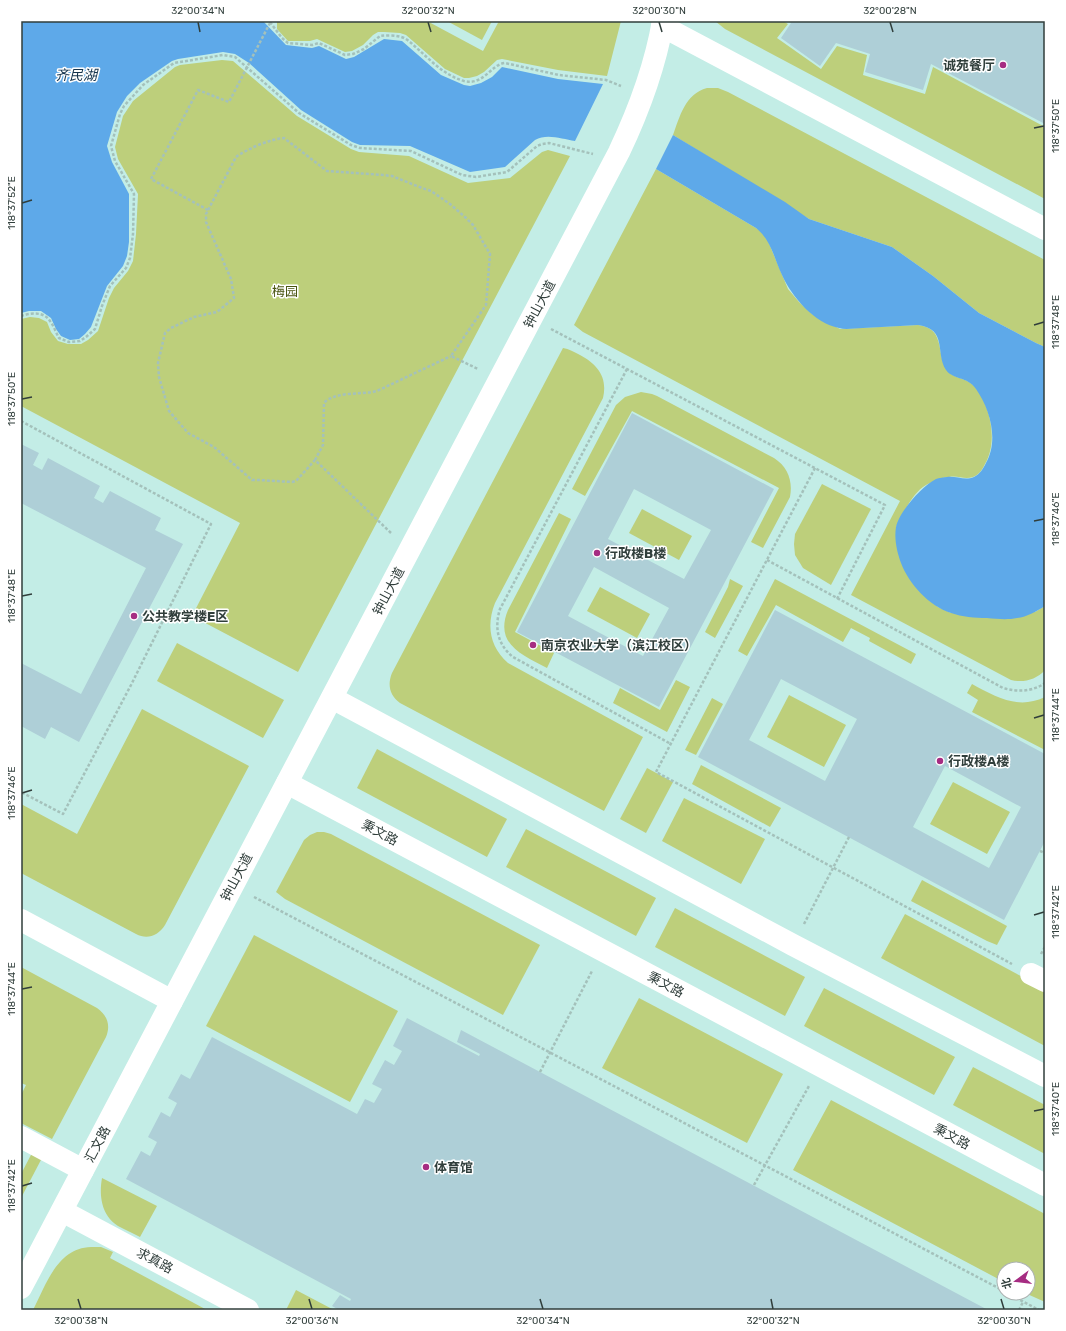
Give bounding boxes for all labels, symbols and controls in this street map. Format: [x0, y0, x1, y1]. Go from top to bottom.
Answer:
text: 32°00'34"N [171, 5, 225, 17]
text: 32°00'32"N [401, 5, 455, 17]
text: 32°00'30"N [632, 5, 686, 17]
text: 32°00'28"N [863, 5, 917, 17]
place label: 诚苑餐厅 [943, 58, 995, 73]
marker: 诚苑餐厅 [998, 60, 1008, 70]
water label: 齐民湖 [55, 67, 99, 84]
text: 118°37'50"E [1050, 99, 1062, 153]
text: 118°37'52"E [6, 176, 18, 230]
street label: 钟山大道 [521, 278, 558, 331]
park label: 梅园 [272, 284, 298, 299]
text: 118°37'48"E [1050, 295, 1062, 349]
text: 118°37'50"E [6, 372, 18, 426]
text: 118°37'46"E [1050, 492, 1062, 546]
place label: 行政楼B楼 [605, 546, 666, 561]
marker: 行政楼B楼 [592, 548, 602, 558]
street label: 钟山大道 [370, 565, 407, 618]
text: 118°37'48"E [6, 569, 18, 623]
place label: 公共教学楼E区 [142, 609, 228, 624]
marker: 公共教学楼E区 [129, 611, 139, 621]
place label: 南京农业大学（滨江校区） [541, 638, 697, 653]
marker: 南京农业大学（滨江校区） [528, 640, 538, 650]
text: 118°37'44"E [1050, 688, 1062, 742]
place label: 行政楼A楼 [948, 754, 1009, 769]
marker: 行政楼A楼 [935, 756, 945, 766]
text: 118°37'46"E [6, 766, 18, 820]
street label: 秉文路 [359, 817, 401, 848]
street label: 钟山大道 [218, 851, 255, 904]
text: 118°37'42"E [1050, 885, 1062, 939]
text: 118°37'44"E [6, 962, 18, 1016]
street label: 秉文路 [645, 969, 687, 1000]
text: 118°37'40"E [1050, 1082, 1062, 1136]
street label: 秉文路 [931, 1121, 973, 1152]
street label: 汇文路 [82, 1123, 113, 1165]
text: 118°37'42"E [6, 1159, 18, 1213]
place label: 体育馆 [434, 1160, 473, 1175]
marker: 体育馆 [421, 1162, 431, 1172]
street label: 求真路 [134, 1245, 176, 1276]
north arrow [996, 1261, 1036, 1301]
text: 北 [999, 1276, 1015, 1290]
text: 32°00'38"N [54, 1315, 108, 1327]
text: 32°00'36"N [285, 1315, 339, 1327]
text: 32°00'34"N [516, 1315, 570, 1327]
text: 32°00'32"N [746, 1315, 800, 1327]
text: 32°00'30"N [977, 1315, 1031, 1327]

